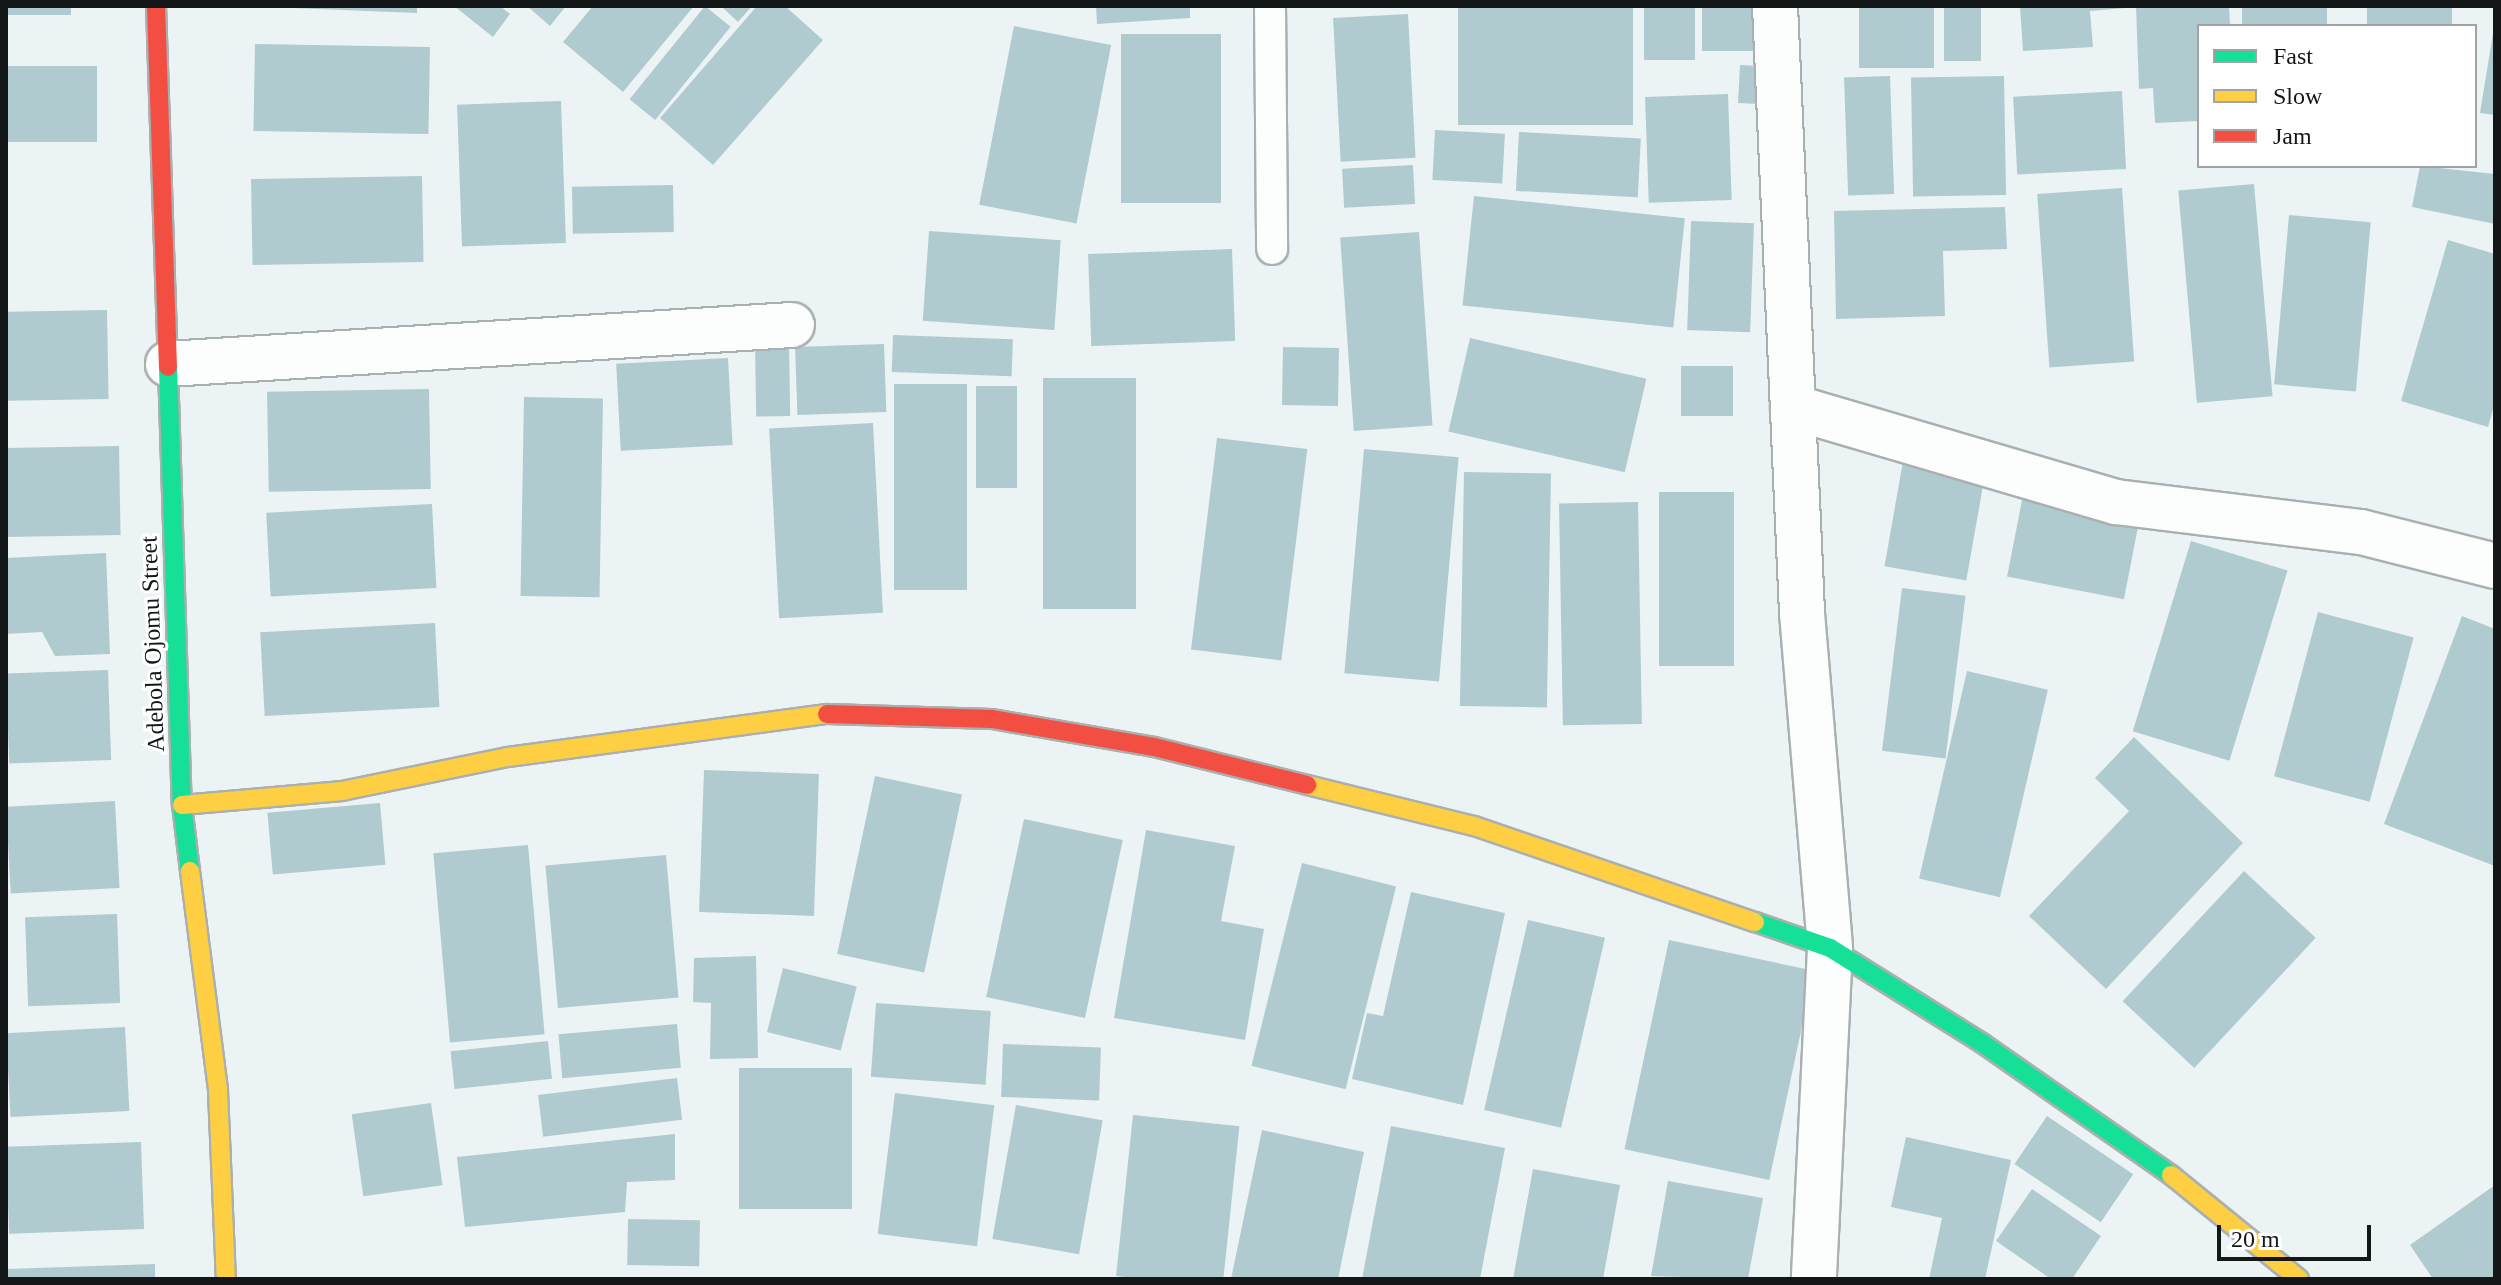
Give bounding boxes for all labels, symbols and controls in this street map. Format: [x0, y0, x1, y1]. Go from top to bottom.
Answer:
legend [2197, 24, 2477, 168]
text: Fast [2273, 43, 2313, 69]
text: Slow [2273, 83, 2322, 109]
text: Jam [2273, 123, 2312, 149]
street label: Adebola Ojomu Street [135, 536, 171, 752]
scale bar [2221, 1209, 2375, 1259]
text: 20 m [2231, 1226, 2280, 1252]

